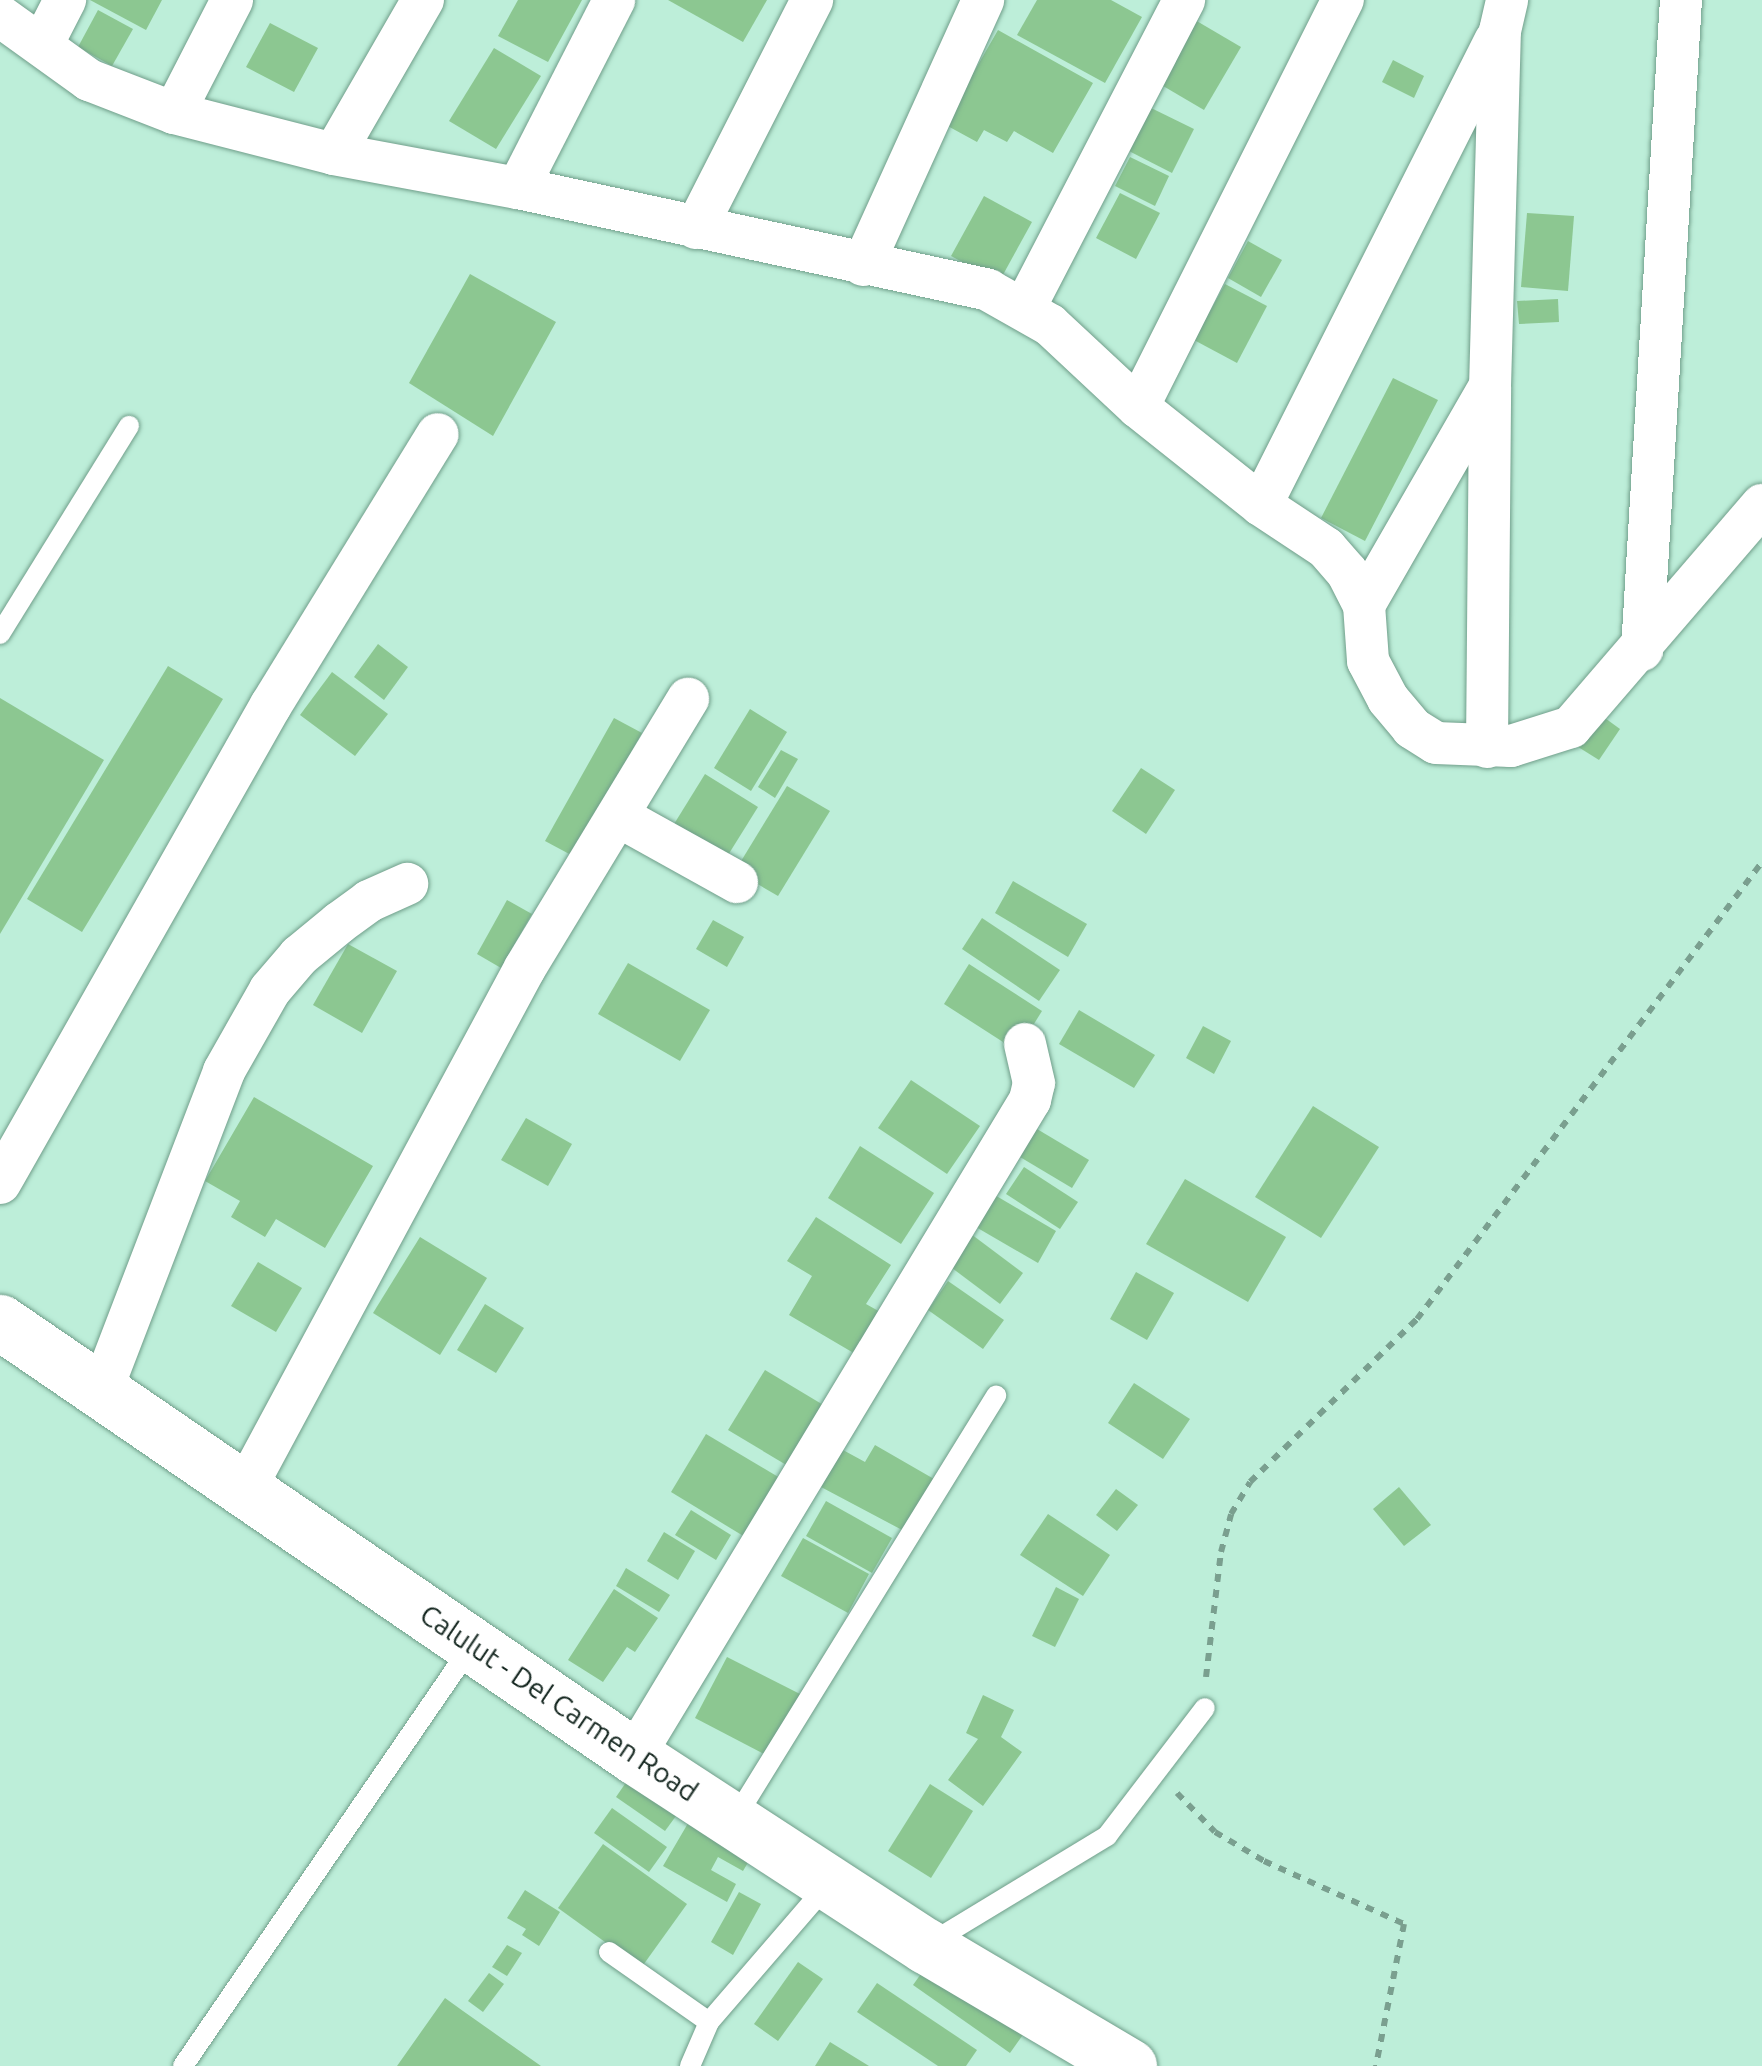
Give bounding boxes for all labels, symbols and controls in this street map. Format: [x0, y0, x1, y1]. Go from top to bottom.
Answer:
street label: Calulut - Del Carmen Road [414, 1597, 704, 1809]

